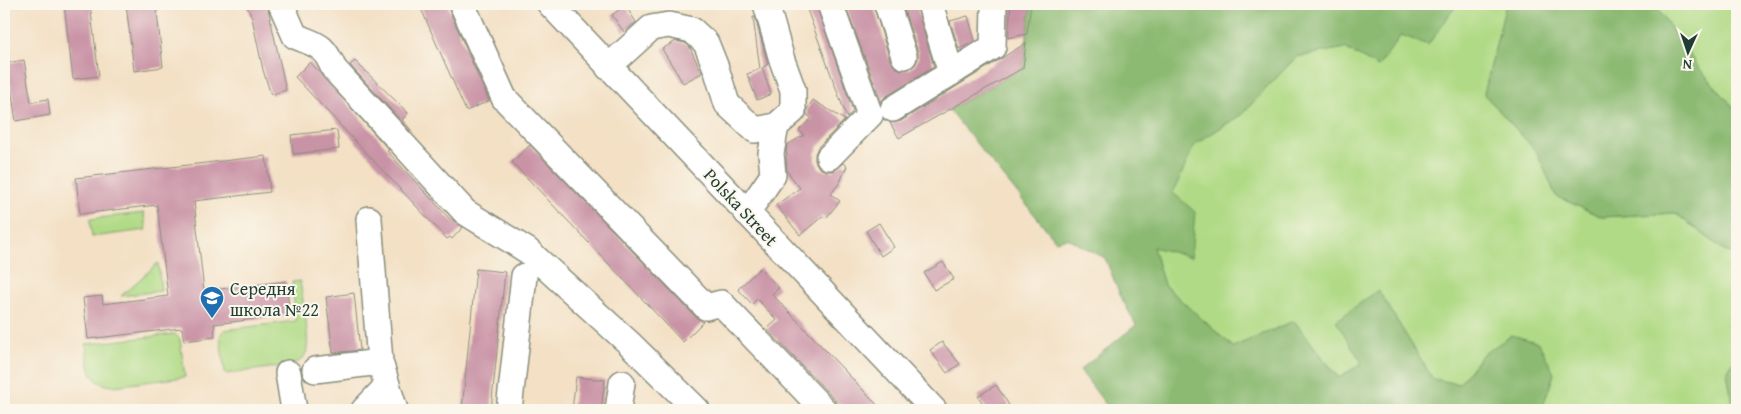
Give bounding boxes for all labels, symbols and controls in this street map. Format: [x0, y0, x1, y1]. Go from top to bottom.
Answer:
north arrow [1664, 28, 1714, 78]
text: N [1681, 55, 1693, 75]
street label: Polska Street [698, 162, 785, 253]
place label: Середня школа №22 [230, 275, 319, 323]
school or university icon: Середня школа №22 [199, 285, 225, 319]

